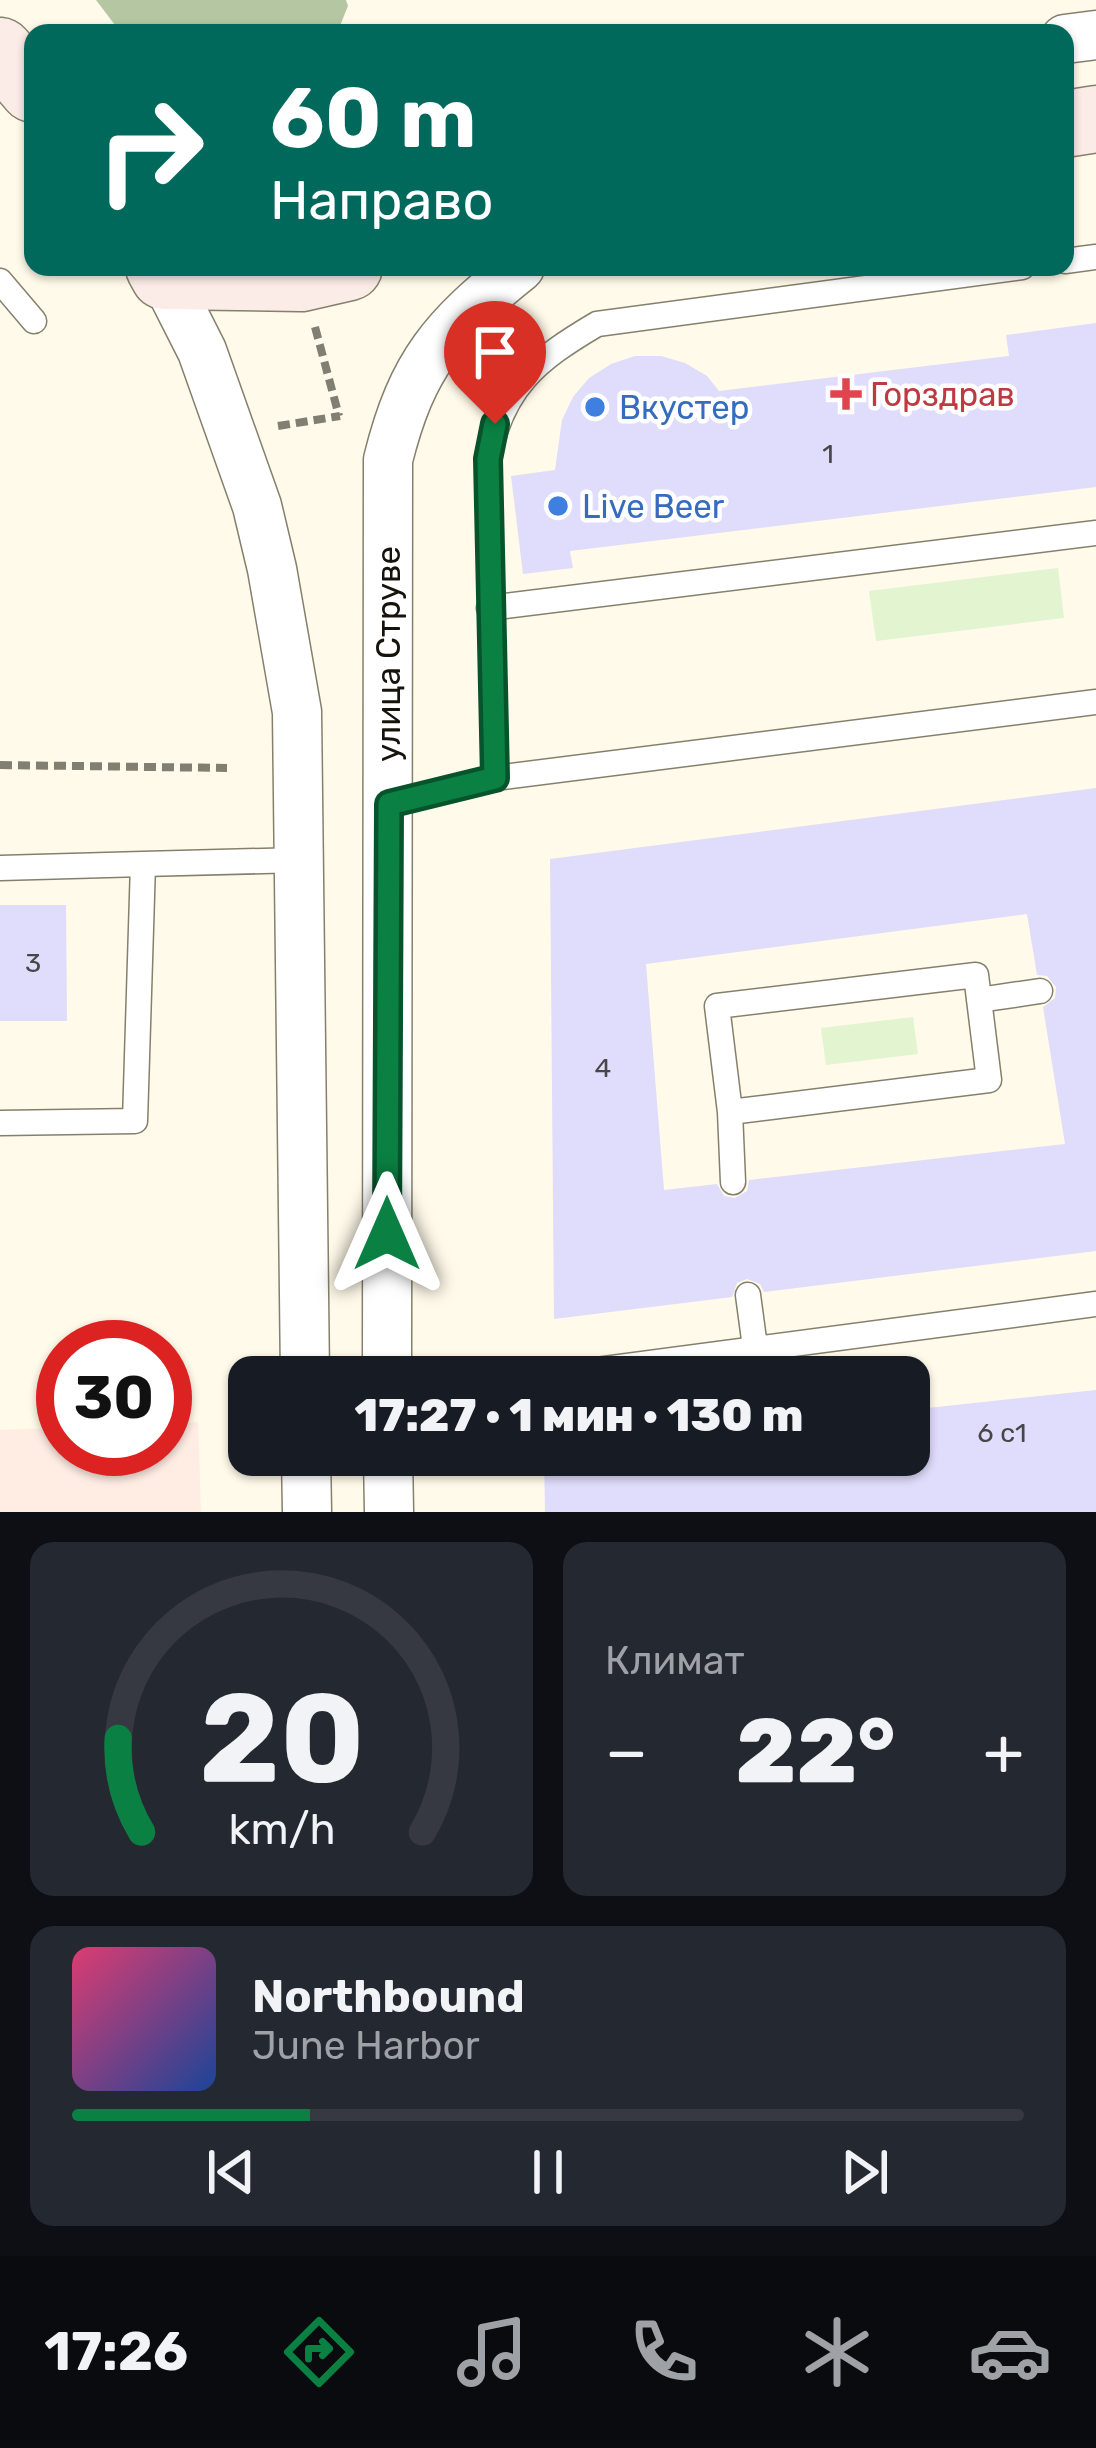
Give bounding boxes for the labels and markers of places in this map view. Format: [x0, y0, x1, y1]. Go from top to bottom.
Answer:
pin [444, 301, 546, 424]
place label: Горздрав [870, 375, 1015, 414]
marker: Горздрав [833, 381, 859, 407]
place label: Вкустер [619, 388, 749, 427]
marker: Вкустер [582, 394, 608, 420]
place label: Live Beer [582, 487, 725, 526]
marker: Live Beer [545, 493, 571, 519]

